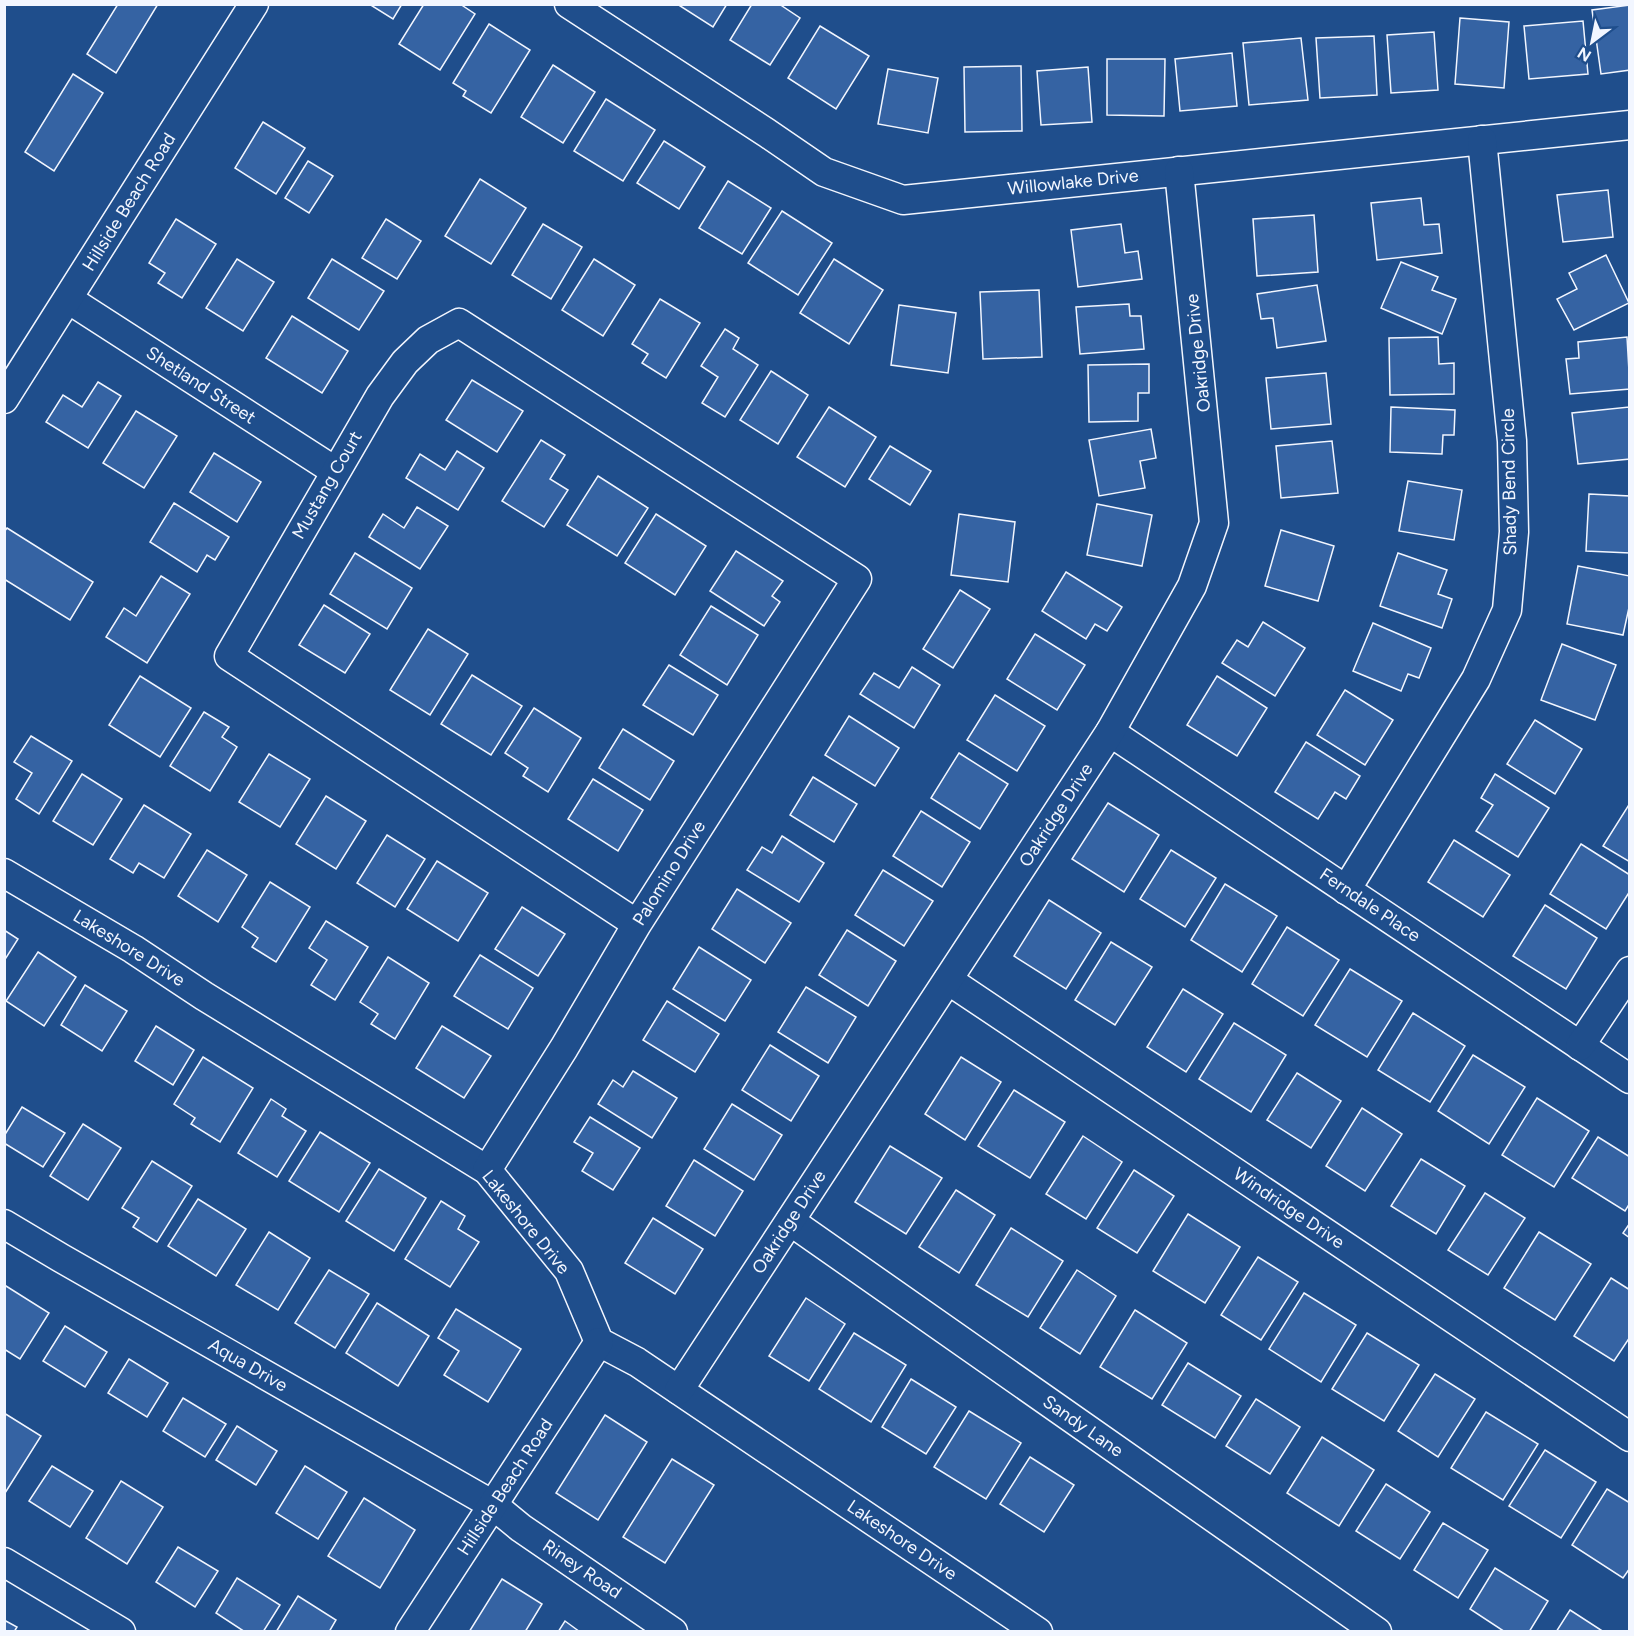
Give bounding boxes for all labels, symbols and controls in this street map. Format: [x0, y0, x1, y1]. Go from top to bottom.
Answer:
north arrow [1562, 12, 1622, 72]
text: N [1574, 43, 1595, 66]
street label: Hillside Beach Road [78, 129, 180, 275]
street label: Willowlake Drive [1007, 164, 1140, 200]
street label: Oakridge Drive [1181, 292, 1215, 413]
street label: Shetland Street [142, 341, 260, 429]
street label: Shady Bend Circle [1497, 408, 1521, 556]
street label: Mustang Court [287, 427, 367, 543]
street label: Oakridge Drive [1014, 759, 1098, 871]
street label: Palomino Drive [628, 816, 710, 930]
street label: Ferndale Place [1315, 863, 1425, 947]
street label: Lakeshore Drive [69, 905, 189, 991]
street label: Windridge Drive [1229, 1163, 1349, 1253]
street label: Lakeshore Drive [477, 1165, 575, 1279]
street label: Oakridge Drive [747, 1166, 831, 1278]
street label: Aqua Drive [204, 1334, 292, 1397]
street label: Sandy Lane [1039, 1390, 1128, 1462]
street label: Hillside Beach Road [453, 1414, 557, 1560]
street label: Lakeshore Drive [843, 1495, 961, 1585]
street label: Riney Road [538, 1535, 626, 1603]

